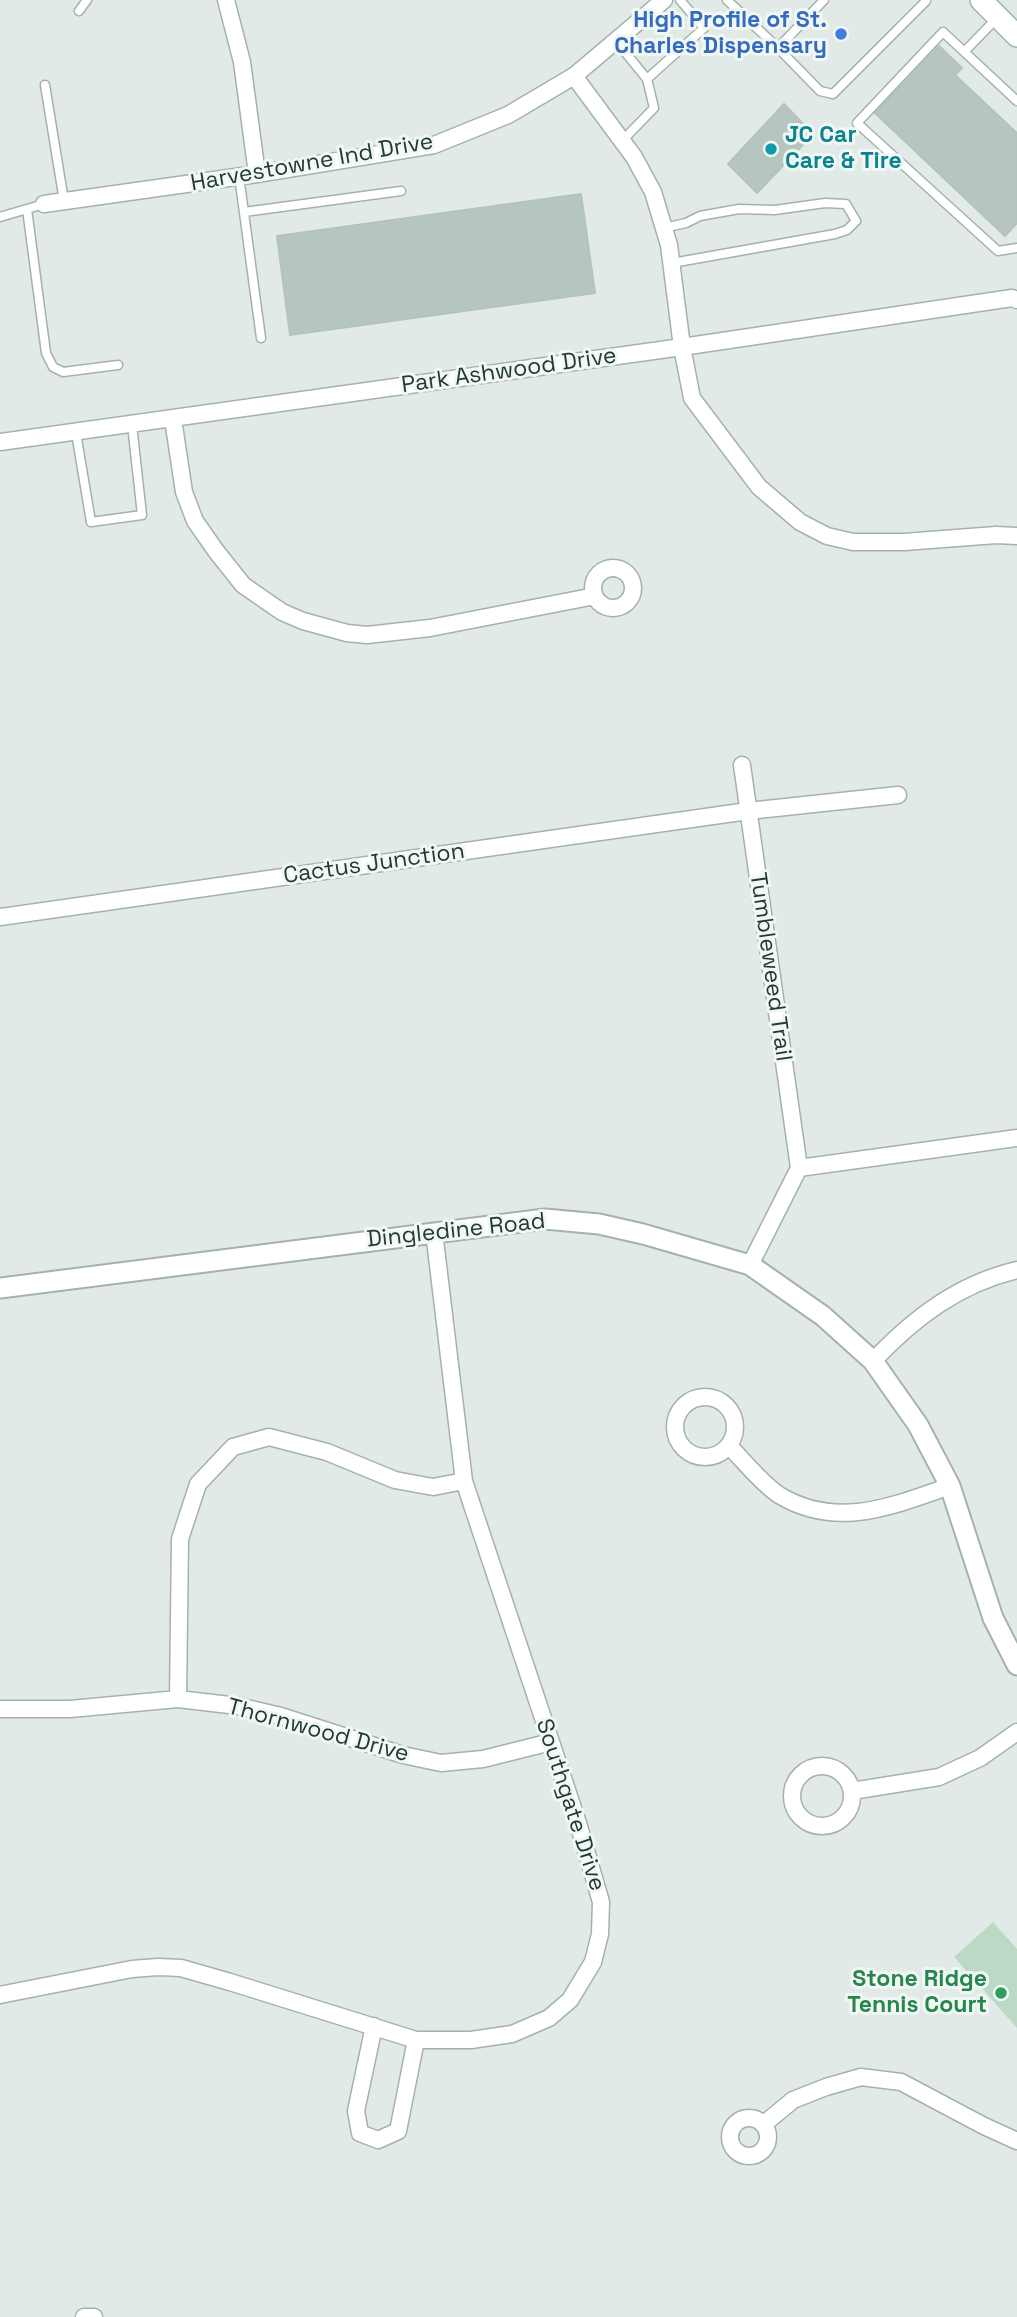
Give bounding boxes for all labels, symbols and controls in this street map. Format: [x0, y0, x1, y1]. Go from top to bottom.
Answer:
place label: High Profile of St. Charles Dispensary [614, 7, 827, 61]
marker: High Profile of St. Charles Dispensary [833, 26, 849, 42]
place label: JC Car Care & Tire [785, 122, 902, 176]
street label: Harvestowne Ind Drive [188, 128, 436, 198]
marker: JC Car Care & Tire [763, 141, 779, 157]
street label: Park Ashwood Drive [400, 342, 618, 400]
street label: Cactus Junction [282, 838, 466, 890]
street label: Tumbleweed Trail [743, 871, 797, 1063]
street label: Dingledine Road [365, 1208, 547, 1254]
street label: Thornwood Drive [224, 1693, 412, 1769]
street label: Southgate Drive [529, 1716, 611, 1894]
place label: Stone Ridge Tennis Court [847, 1966, 987, 2020]
marker: Stone Ridge Tennis Court [993, 1985, 1009, 2001]

